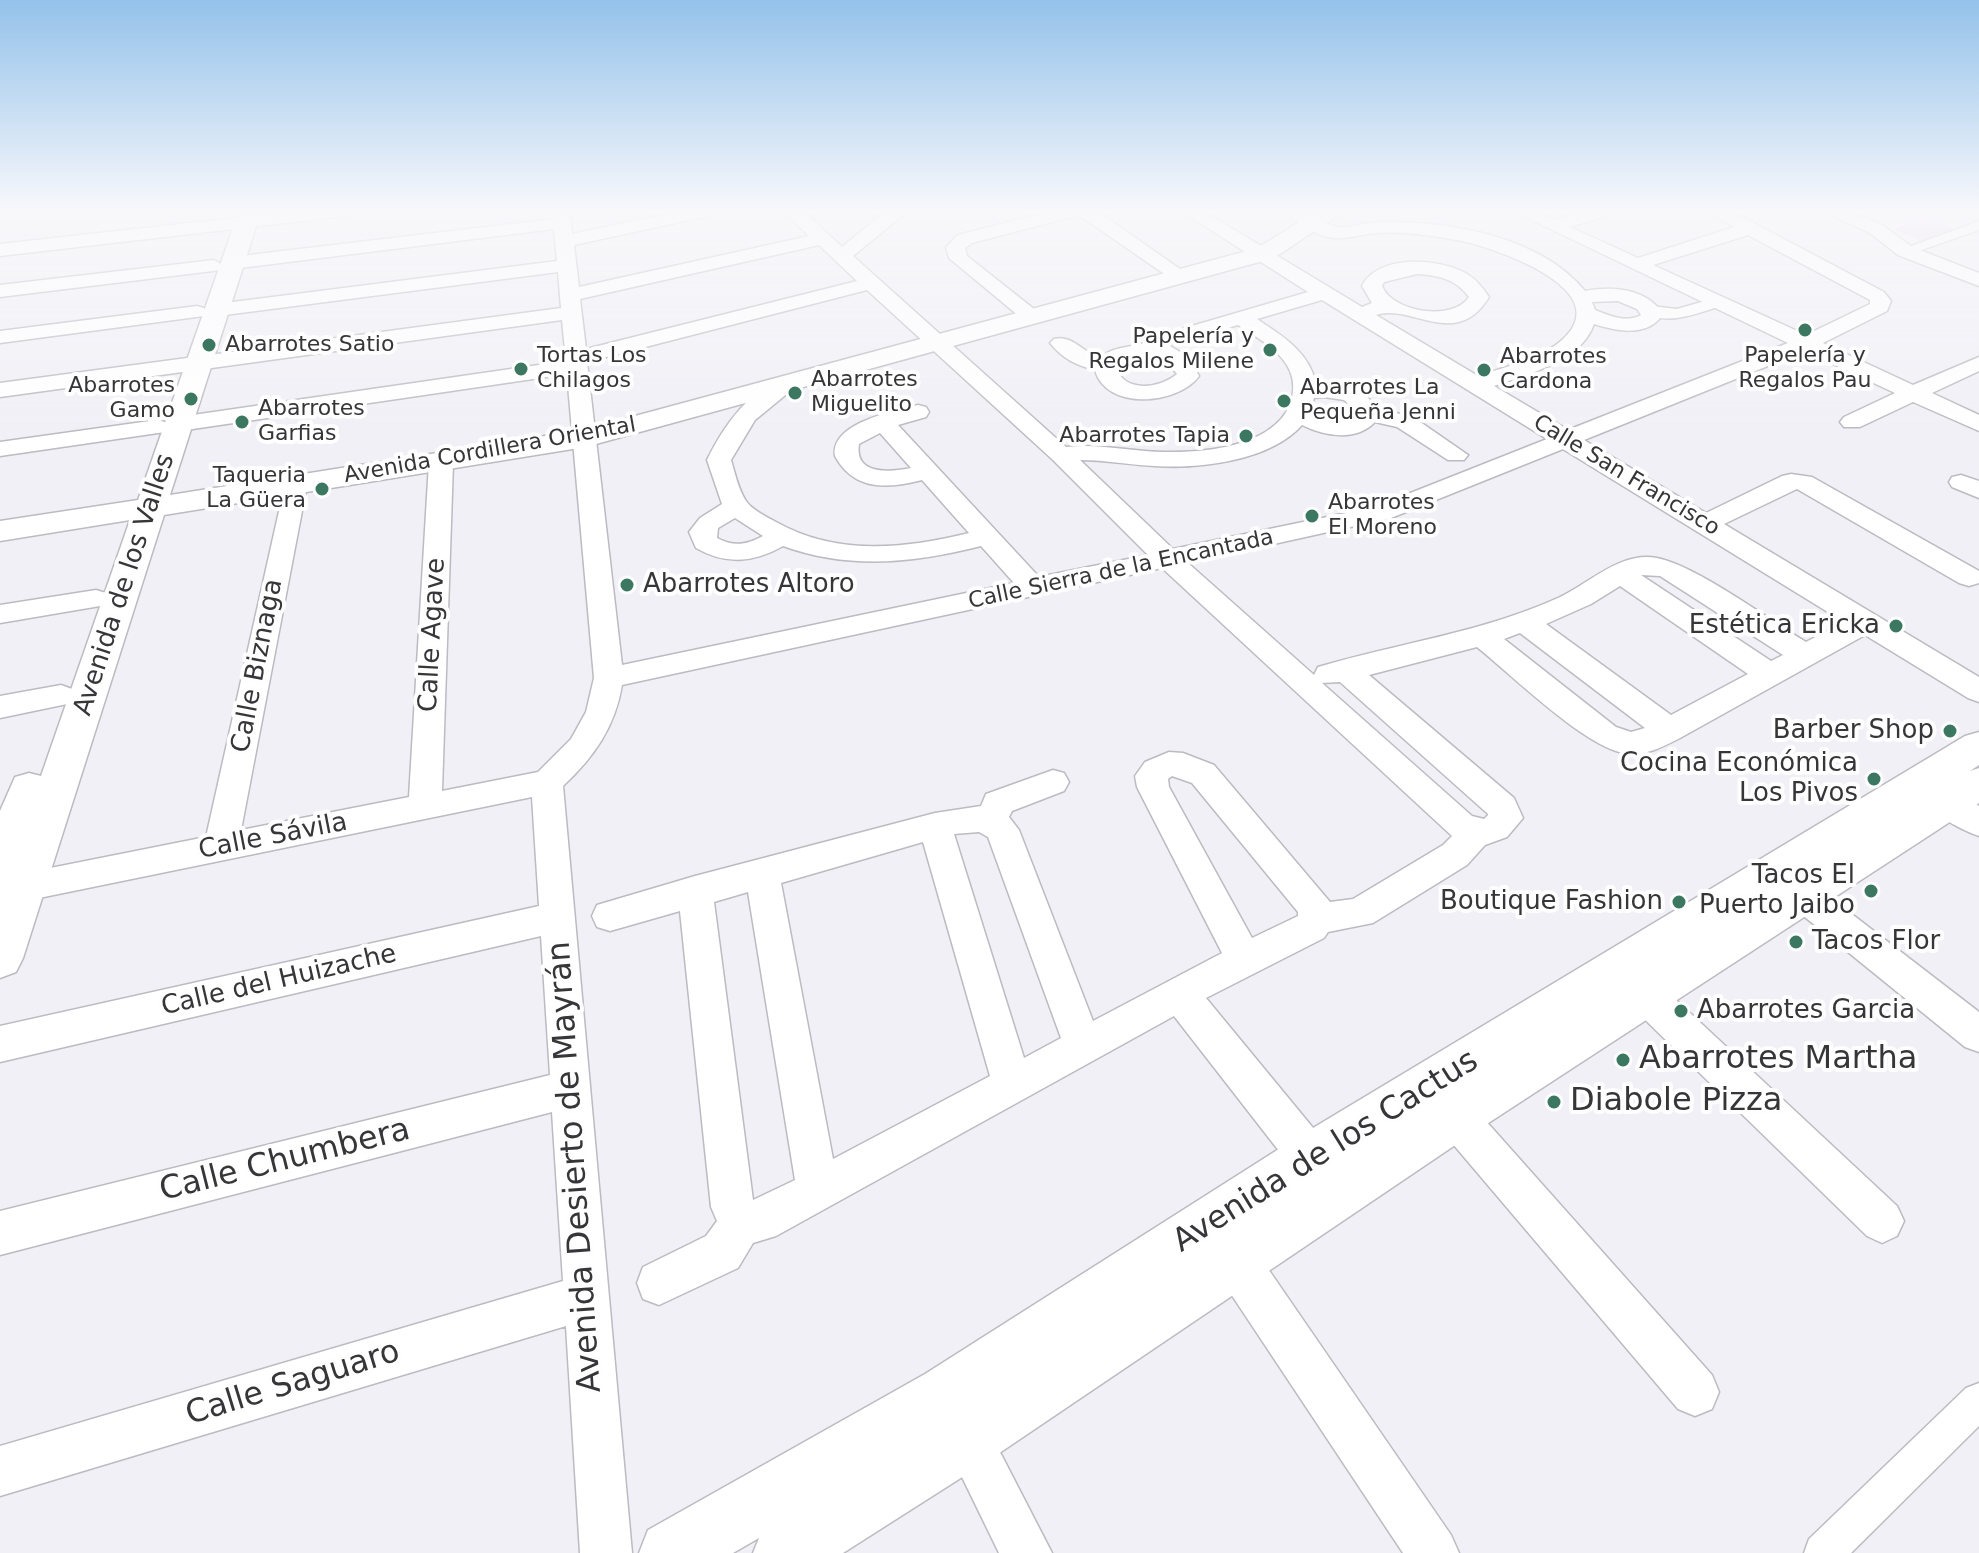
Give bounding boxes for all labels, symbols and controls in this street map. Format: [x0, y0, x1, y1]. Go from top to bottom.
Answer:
marker: Papelería y Regalos Pau [1796, 321, 1814, 339]
place label: Papelería y Regalos Milene [1088, 324, 1254, 376]
place label: Abarrotes Satio [225, 332, 394, 358]
marker: Abarrotes Satio [200, 336, 218, 354]
marker: Papelería y Regalos Milene [1261, 341, 1279, 359]
place label: Tortas Los Chilagos [537, 343, 647, 394]
place label: Papelería y Regalos Pau [1738, 343, 1872, 394]
place label: Abarrotes Cardona [1500, 344, 1607, 396]
marker: Tortas Los Chilagos [512, 360, 530, 378]
marker: Abarrotes Cardona [1475, 361, 1493, 379]
place label: Abarrotes Miguelito [811, 367, 918, 418]
place label: Abarrotes Gamo [68, 373, 175, 424]
place label: Abarrotes La Pequeña Jenni [1300, 375, 1456, 426]
marker: Abarrotes Miguelito [786, 384, 804, 402]
marker: Abarrotes Gamo [182, 390, 200, 408]
marker: Abarrotes La Pequeña Jenni [1275, 392, 1293, 410]
place label: Abarrotes Garfias [258, 396, 365, 448]
street label: Calle San Francisco [1528, 410, 1724, 542]
street label: Avenida Cordillera Oriental [342, 412, 638, 490]
marker: Abarrotes Garfias [233, 413, 251, 431]
place label: Abarrotes Tapia [1059, 423, 1230, 449]
marker: Abarrotes Tapia [1237, 427, 1255, 445]
street label: Avenida de los Valles [68, 450, 182, 720]
place label: Taqueria La Güera [206, 463, 306, 514]
marker: Taqueria La Güera [313, 480, 331, 498]
place label: Abarrotes El Moreno [1328, 490, 1437, 542]
marker: Abarrotes El Moreno [1303, 507, 1321, 525]
street label: Calle Sierra de la Encantada [966, 525, 1276, 615]
street label: Calle Agave [413, 557, 453, 713]
place label: Abarrotes Altoro [643, 569, 855, 601]
street label: Calle Biznaga [226, 576, 290, 756]
marker: Abarrotes Altoro [618, 576, 636, 594]
place label: Estética Ericka [1689, 610, 1880, 642]
marker: Estética Ericka [1887, 617, 1905, 635]
place label: Barber Shop [1773, 715, 1934, 747]
marker: Barber Shop [1941, 722, 1959, 740]
place label: Cocina Económica Los Pivos [1620, 748, 1858, 810]
marker: Cocina Económica Los Pivos [1865, 770, 1883, 788]
street label: Calle Sávila [196, 807, 350, 867]
place label: Tacos El Puerto Jaibo [1699, 860, 1855, 922]
marker: Tacos El Puerto Jaibo [1862, 882, 1880, 900]
place label: Boutique Fashion [1440, 886, 1663, 918]
marker: Boutique Fashion [1670, 893, 1688, 911]
place label: Tacos Flor [1812, 926, 1940, 958]
marker: Tacos Flor [1787, 933, 1805, 951]
street label: Calle del Huizache [158, 939, 400, 1023]
street label: Avenida Desierto de Mayrán [541, 940, 611, 1394]
place label: Abarrotes Garcia [1697, 995, 1915, 1027]
marker: Abarrotes Garcia [1672, 1002, 1690, 1020]
place label: Abarrotes Martha [1639, 1041, 1917, 1079]
street label: Avenida de los Cactus [1166, 1042, 1486, 1262]
marker: Abarrotes Martha [1614, 1051, 1632, 1069]
place label: Diabole Pizza [1570, 1083, 1782, 1121]
marker: Diabole Pizza [1545, 1093, 1563, 1111]
street label: Calle Chumbera [156, 1111, 414, 1211]
street label: Calle Saguaro [181, 1333, 405, 1435]

